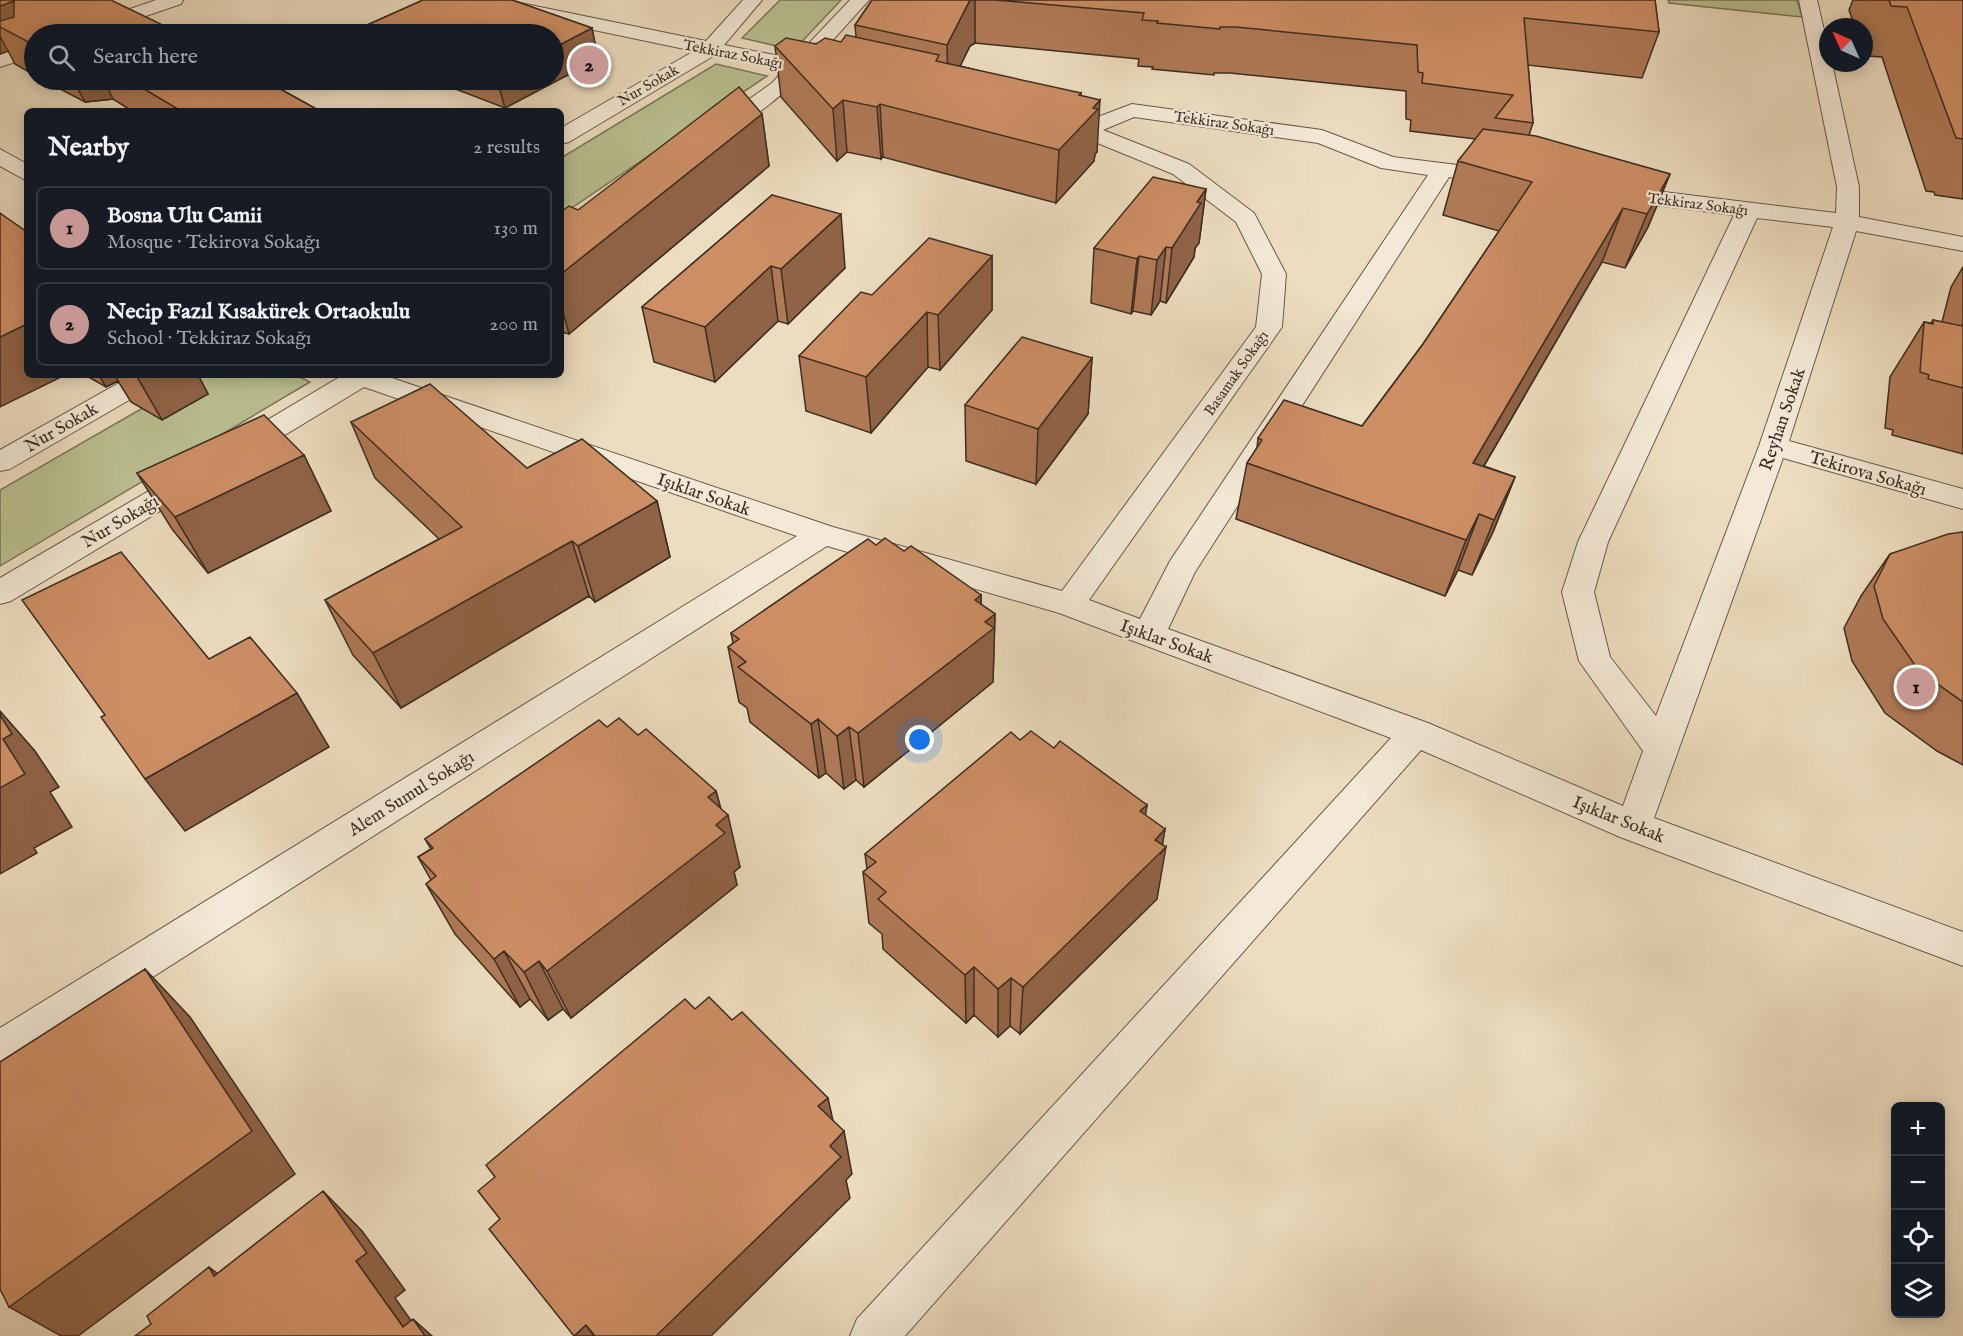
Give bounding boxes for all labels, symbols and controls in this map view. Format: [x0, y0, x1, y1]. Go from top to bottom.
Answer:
north arrow [1819, 18, 1873, 72]
search box [24, 24, 564, 90]
street label: Tekkiraz Sokağı [681, 36, 784, 73]
icon: search [45, 41, 78, 74]
pin: 2 [570, 42, 608, 88]
text: Search here [93, 43, 198, 71]
street label: Nur Sokak [614, 60, 683, 111]
street label: Tekkiraz Sokağı [1173, 107, 1275, 140]
text: Nearby [48, 131, 129, 164]
text: 2 results [473, 135, 540, 160]
street label: Tekkiraz Sokağı [1647, 189, 1749, 220]
text: Bosna Ulu Camii [107, 202, 262, 230]
text: 1 [66, 216, 73, 241]
text: 130 m [493, 216, 538, 241]
text: Mosque · Tekirova Sokağı [107, 230, 320, 255]
text: Necip Fazıl Kısakürek Ortaokulu [107, 298, 410, 326]
text: 2 [65, 312, 74, 337]
text: 200 m [489, 312, 538, 337]
text: School · Tekkiraz Sokağı [107, 326, 311, 351]
street label: Basamak Sokağı [1200, 327, 1273, 420]
street label: Reyhan Sokak [1755, 365, 1812, 474]
street label: Nur Sokak [21, 398, 103, 458]
street label: Tekirova Sokağı [1806, 447, 1929, 502]
street label: Işıklar Sokak [654, 469, 754, 522]
street label: Nur Sokağı [78, 490, 164, 554]
street label: Işıklar Sokak [1117, 615, 1217, 670]
pin: 1 [1896, 664, 1936, 710]
your location [905, 725, 934, 754]
street label: Alem Sumul Sokağı [344, 746, 479, 843]
street label: Işıklar Sokak [1569, 791, 1668, 849]
map controls [1891, 1102, 1945, 1318]
button: + [1891, 1102, 1945, 1156]
button: − [1891, 1156, 1945, 1210]
button: locate [1891, 1210, 1945, 1264]
button: layers [1891, 1264, 1945, 1318]

